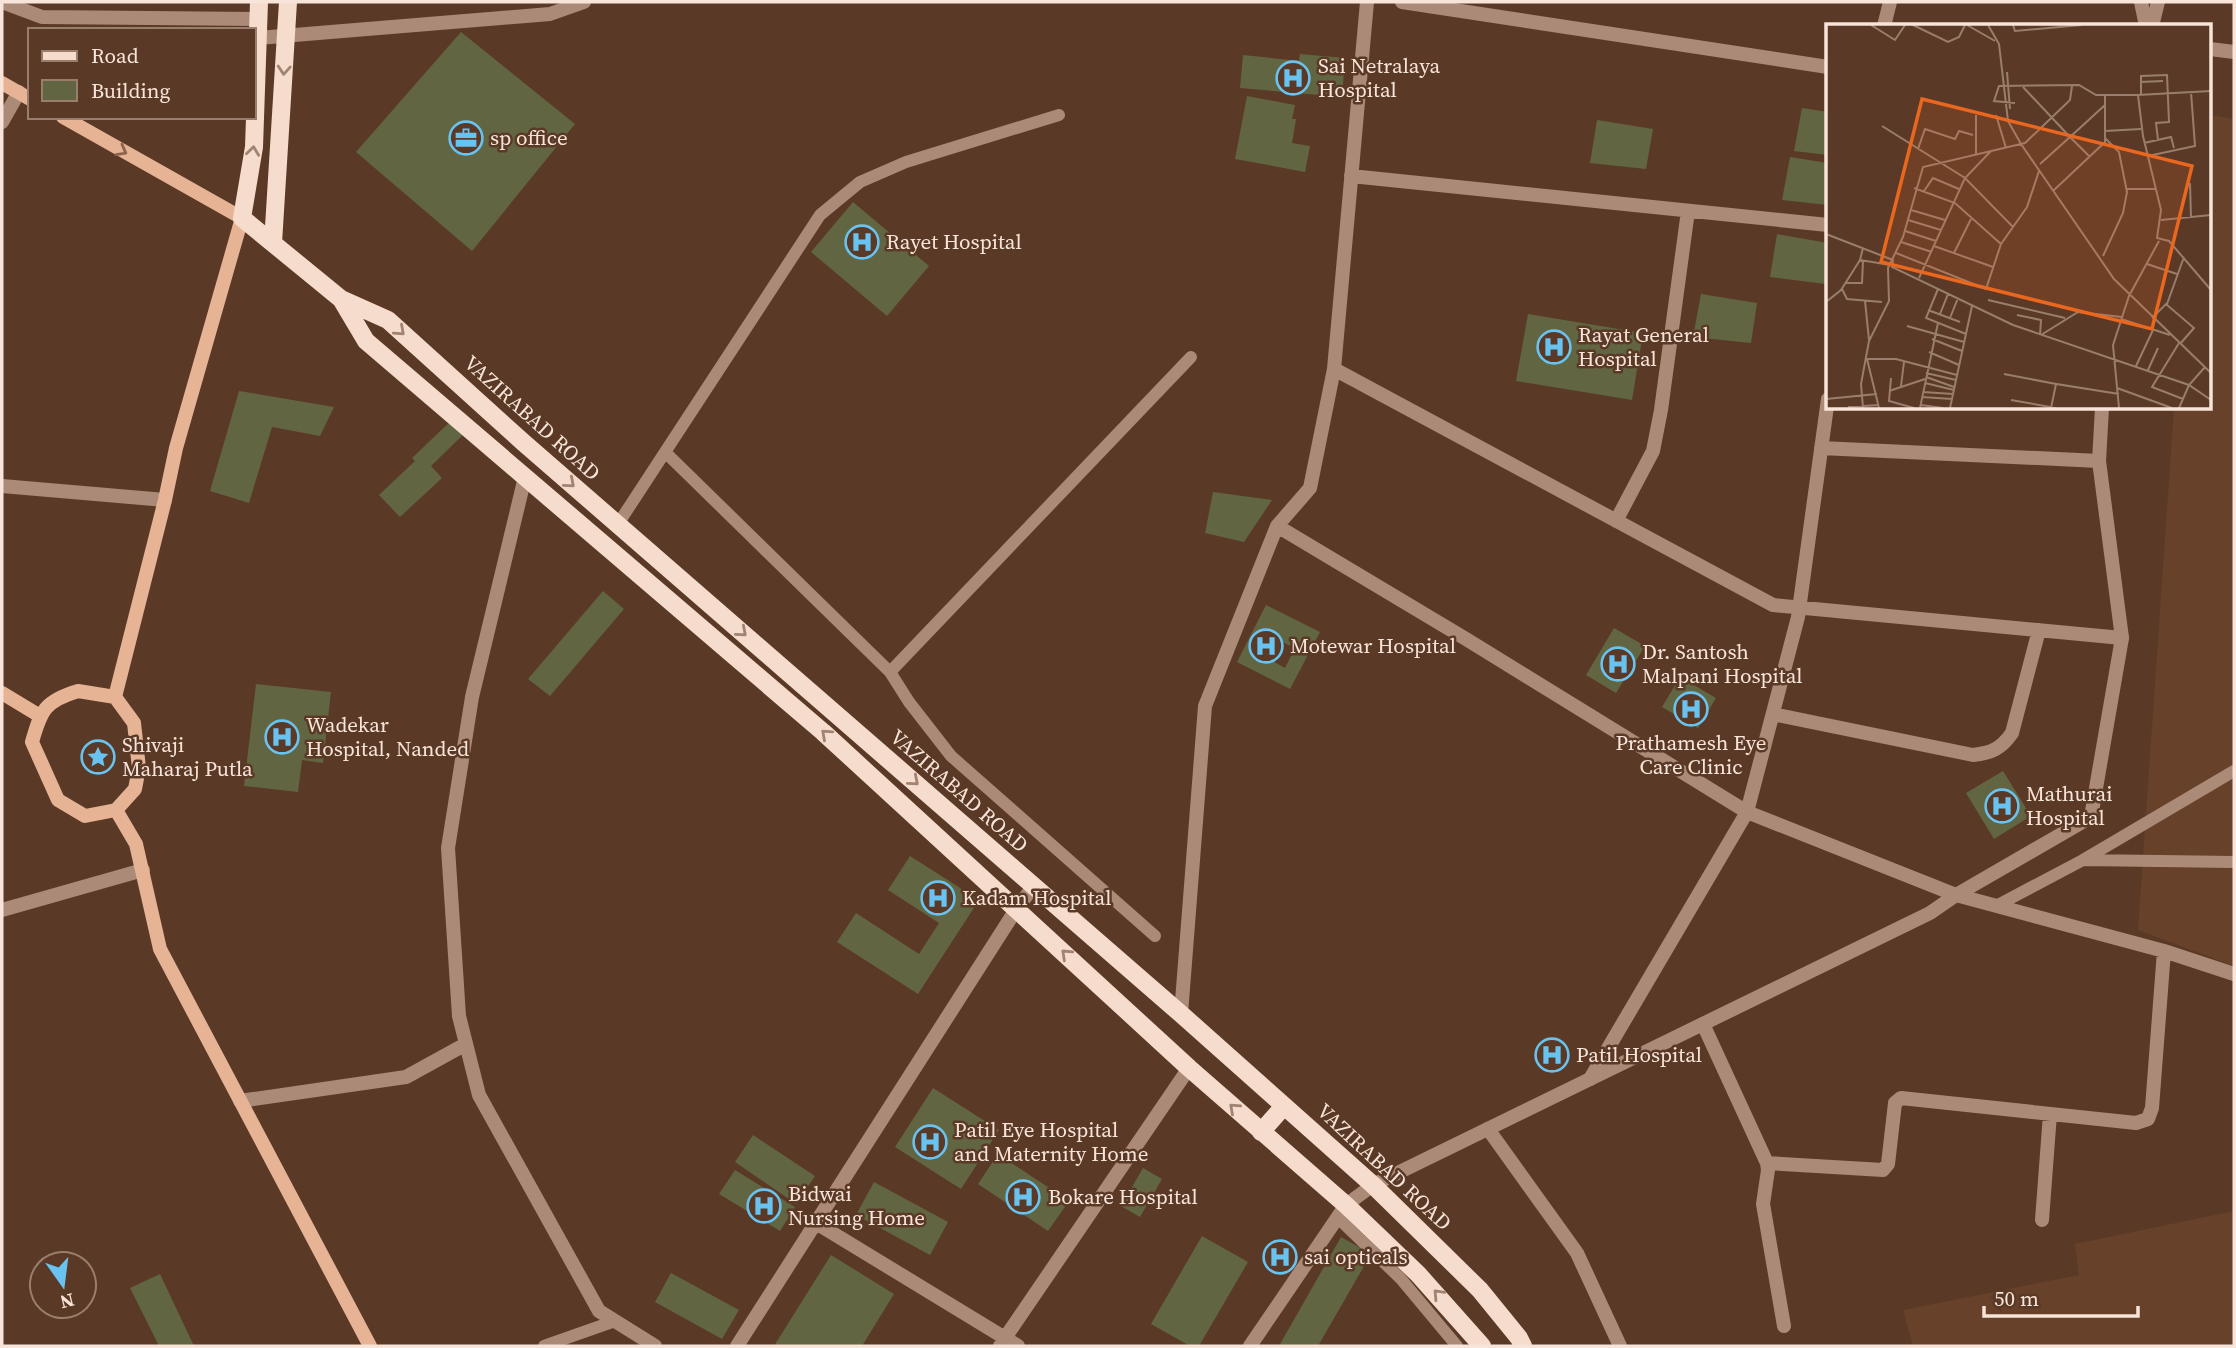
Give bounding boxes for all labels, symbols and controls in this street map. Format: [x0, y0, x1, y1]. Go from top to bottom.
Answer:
inset map [1826, 24, 2212, 410]
legend [28, 28, 256, 119]
text: Road [91, 41, 139, 70]
place label: Sai Netralaya Hospital [1318, 51, 1441, 104]
hospital icon: Sai Netralaya Hospital [1274, 59, 1312, 97]
one-way arrow [277, 65, 292, 76]
text: Building [91, 76, 170, 105]
office icon: sp office [447, 119, 485, 157]
place label: sp office [490, 123, 568, 152]
one-way arrow [115, 143, 128, 156]
one-way arrow [245, 145, 260, 156]
hospital icon: Rayet Hospital [843, 223, 881, 261]
place label: Rayet Hospital [886, 227, 1022, 256]
place label: Rayat General Hospital [1578, 320, 1709, 373]
one-way arrow [392, 323, 405, 335]
hospital icon: Rayat General Hospital [1535, 328, 1573, 366]
street label: VAZIRABAD ROAD [458, 348, 607, 487]
one-way arrow [562, 475, 575, 487]
one-way arrow [734, 624, 747, 636]
hospital icon: Motewar Hospital [1247, 627, 1285, 665]
place label: Motewar Hospital [1290, 631, 1456, 660]
place label: Dr. Santosh Malpani Hospital [1642, 637, 1803, 690]
hospital icon: Dr. Santosh Malpani Hospital [1599, 645, 1637, 683]
hospital icon: Prathamesh Eye Care Clinic [1672, 690, 1710, 728]
place label: Wadekar Hospital, Nanded [306, 710, 469, 763]
hospital icon: Wadekar Hospital, Nanded [263, 718, 301, 756]
street label: VAZIRABAD ROAD [884, 722, 1035, 859]
place label: Prathamesh Eye Care Clinic [1616, 728, 1766, 781]
place label: Shivaji Maharaj Putla [122, 730, 253, 783]
one-way arrow [821, 730, 834, 743]
place icon: Shivaji Maharaj Putla [79, 738, 117, 776]
one-way arrow [905, 773, 918, 785]
place label: Mathurai Hospital [2026, 779, 2112, 832]
hospital icon: Mathurai Hospital [1983, 787, 2021, 825]
hospital icon: Kadam Hospital [919, 879, 957, 917]
place label: Kadam Hospital [962, 883, 1111, 912]
one-way arrow [1061, 950, 1074, 962]
hospital icon: Patil Hospital [1533, 1036, 1571, 1074]
place label: Patil Hospital [1576, 1040, 1702, 1069]
street label: VAZIRABAD ROAD [1311, 1096, 1458, 1237]
one-way arrow [1229, 1104, 1242, 1116]
place label: Patil Eye Hospital and Maternity Home [954, 1115, 1148, 1168]
hospital icon: Patil Eye Hospital and Maternity Home [911, 1123, 949, 1161]
hospital icon: Bokare Hospital [1004, 1178, 1042, 1216]
place label: Bidwai Nursing Home [788, 1179, 925, 1232]
place label: Bokare Hospital [1048, 1182, 1198, 1211]
hospital icon: Bidwai Nursing Home [745, 1187, 783, 1225]
hospital icon: sai opticals [1261, 1238, 1299, 1276]
place label: sai opticals [1304, 1242, 1408, 1271]
north arrow [28, 1250, 98, 1320]
scale bar [1984, 1274, 2138, 1318]
text: 50 m [1994, 1284, 2039, 1313]
text: N [57, 1287, 77, 1316]
one-way arrow [1433, 1289, 1446, 1302]

